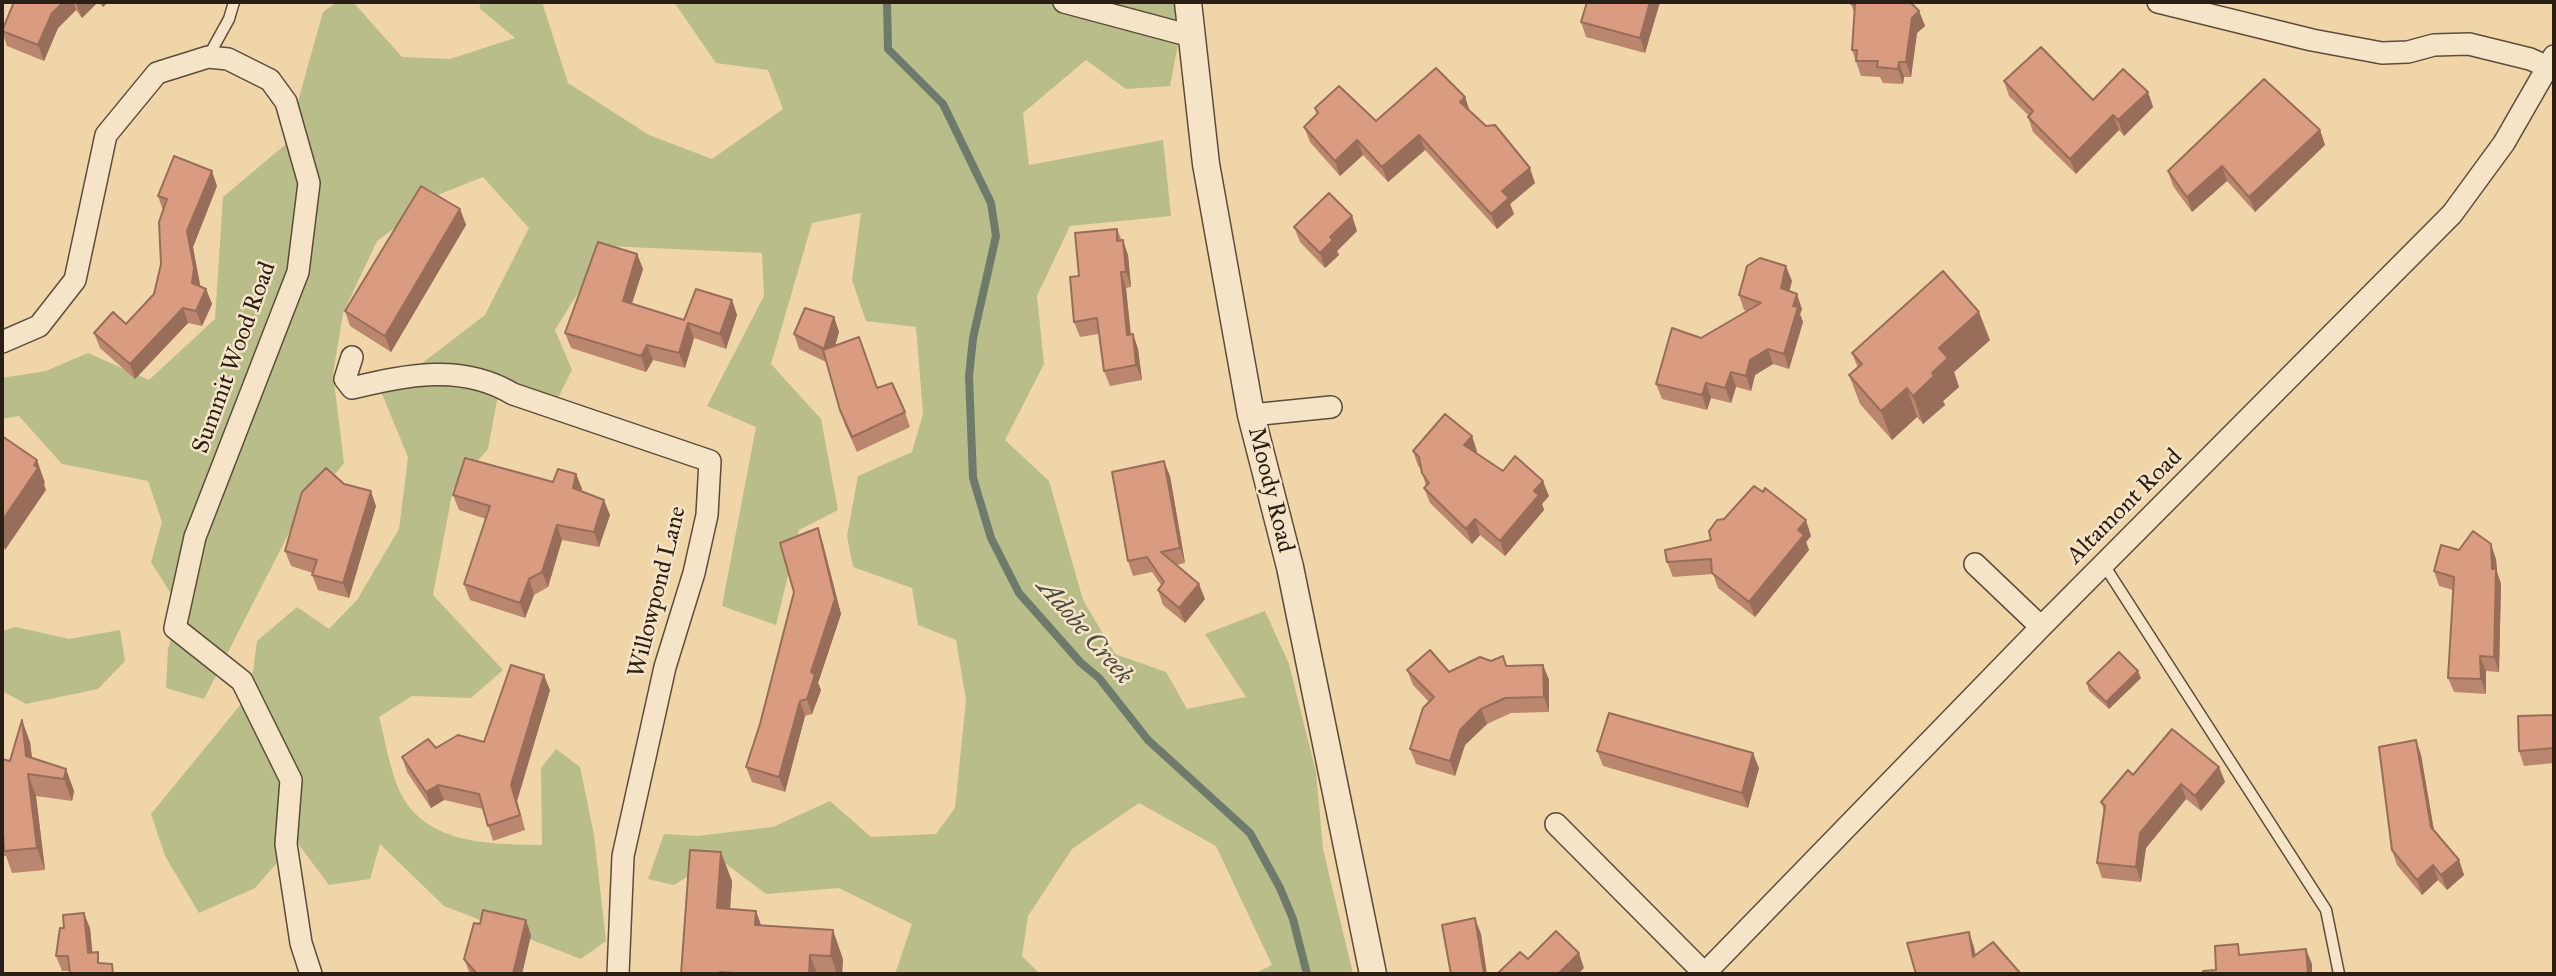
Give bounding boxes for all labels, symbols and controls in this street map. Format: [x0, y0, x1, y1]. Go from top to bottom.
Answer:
street label: Summit Wood Road [187, 258, 283, 458]
street label: Moody Road [1240, 424, 1300, 556]
street label: Altamont Road [2061, 443, 2189, 571]
street label: Willowpond Lane [623, 503, 693, 681]
water label: Adobe Creek [1029, 572, 1139, 692]

